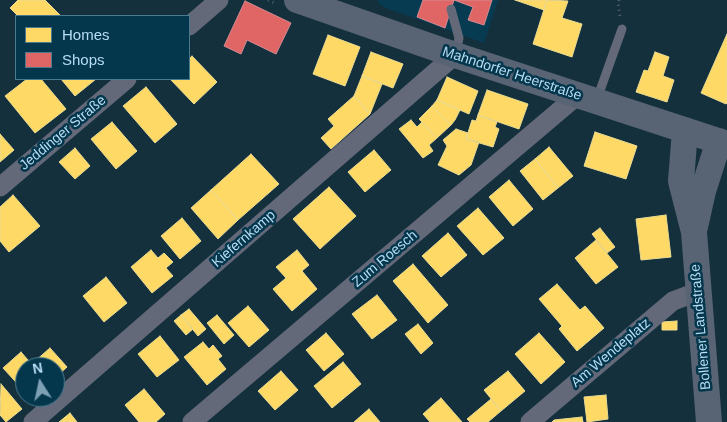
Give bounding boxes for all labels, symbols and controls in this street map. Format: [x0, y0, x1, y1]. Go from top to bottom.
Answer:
legend [15, 15, 190, 80]
text: Homes [62, 26, 110, 43]
street label: Mahndorfer Heerstraße [440, 44, 584, 104]
text: Shops [62, 51, 105, 68]
street label: Jeddinger Straße [16, 92, 110, 174]
street label: Kiefernkamp [209, 207, 279, 271]
street label: Zum Roesch [349, 227, 421, 291]
street label: Bollener Landstraße [687, 263, 715, 391]
street label: Am Wendeplatz [568, 315, 654, 391]
north arrow [15, 357, 65, 407]
text: N [31, 359, 44, 377]

